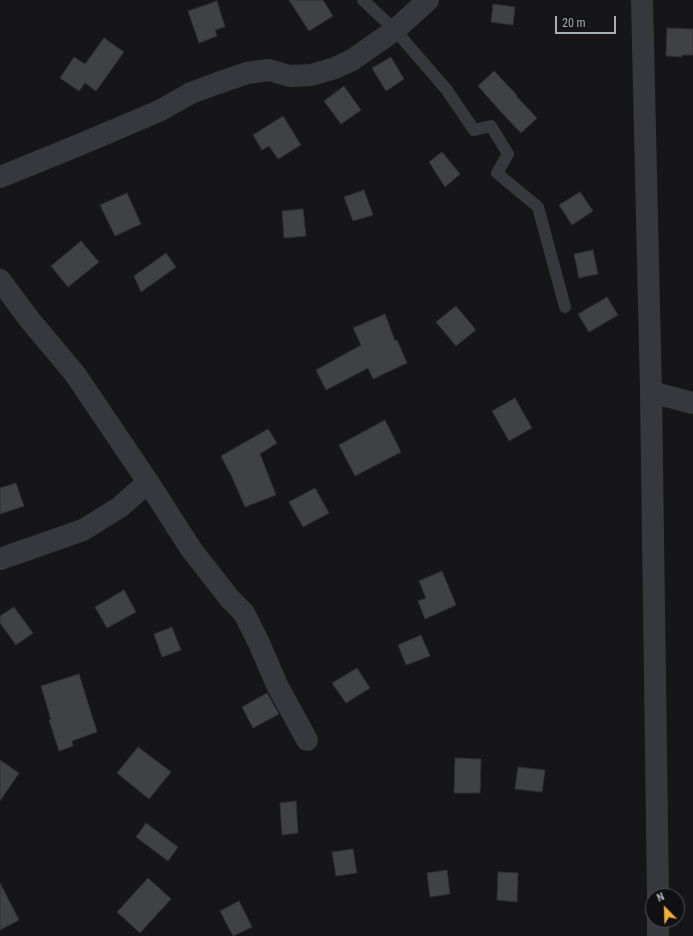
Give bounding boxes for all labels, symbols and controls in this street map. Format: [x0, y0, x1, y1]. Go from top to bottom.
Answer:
scale bar [557, 8, 618, 34]
text: 20 m [562, 16, 586, 30]
north arrow [645, 888, 685, 928]
text: N [655, 890, 666, 905]

